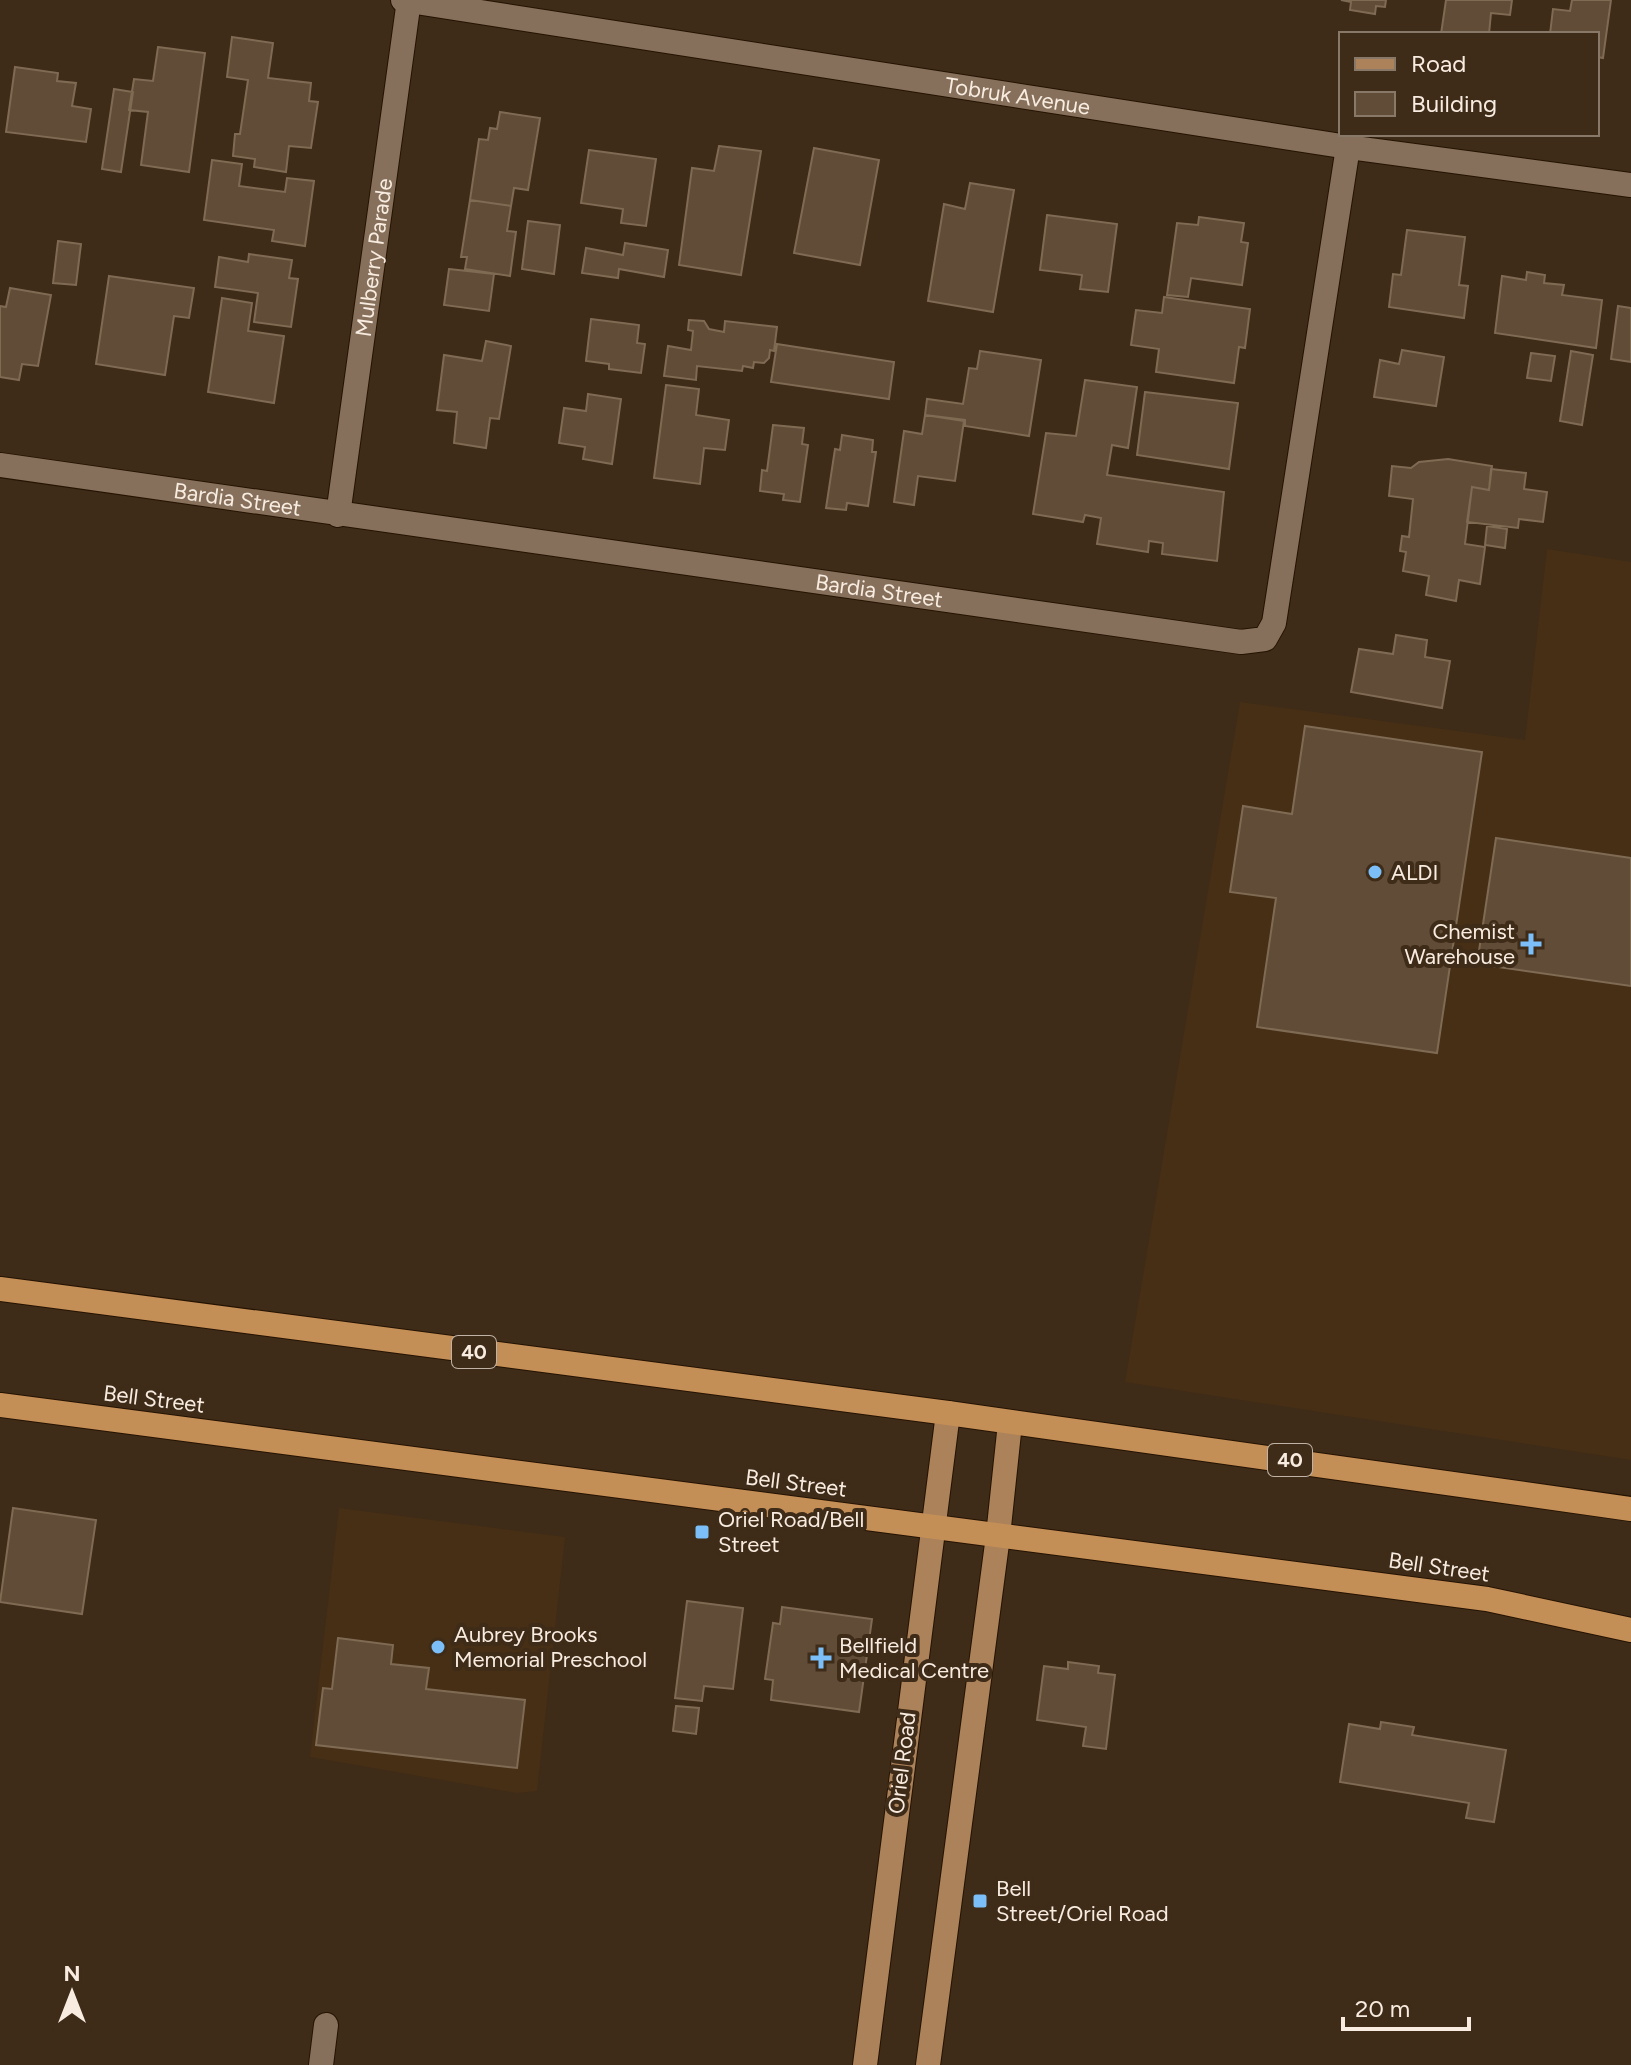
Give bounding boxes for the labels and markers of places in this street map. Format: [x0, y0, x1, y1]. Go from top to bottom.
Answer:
place label: ALDI [1391, 859, 1438, 886]
marker: ALDI [1366, 863, 1384, 881]
place label: Chemist Warehouse [1405, 918, 1515, 970]
marker: Chemist Warehouse [1522, 935, 1540, 953]
place label: Oriel Road/Bell Street [718, 1506, 864, 1558]
marker: Oriel Road/Bell Street [693, 1523, 711, 1541]
place label: Aubrey Brooks Memorial Preschool [454, 1621, 647, 1673]
place label: Bellfield Medical Centre [839, 1632, 989, 1684]
marker: Aubrey Brooks Memorial Preschool [429, 1638, 447, 1656]
marker: Bellfield Medical Centre [810, 1647, 832, 1669]
place label: Bell Street/Oriel Road [996, 1875, 1169, 1927]
marker: Bell Street/Oriel Road [971, 1892, 989, 1910]

